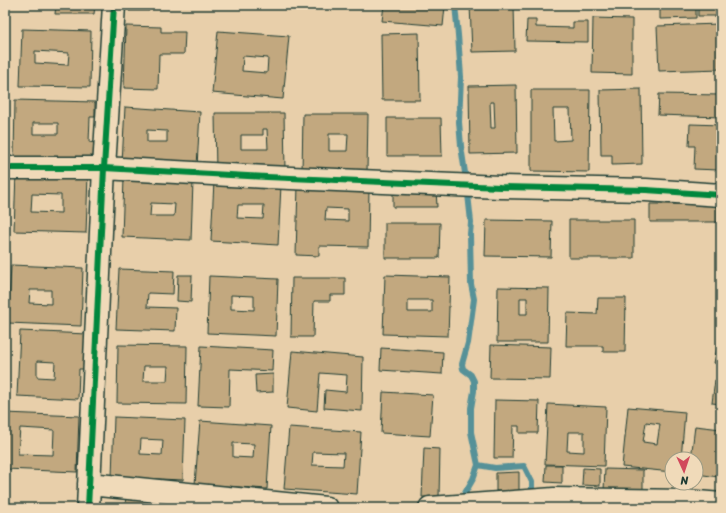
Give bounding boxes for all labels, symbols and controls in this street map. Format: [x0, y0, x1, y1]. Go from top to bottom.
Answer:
north arrow [664, 451, 704, 491]
text: N [680, 471, 690, 490]

